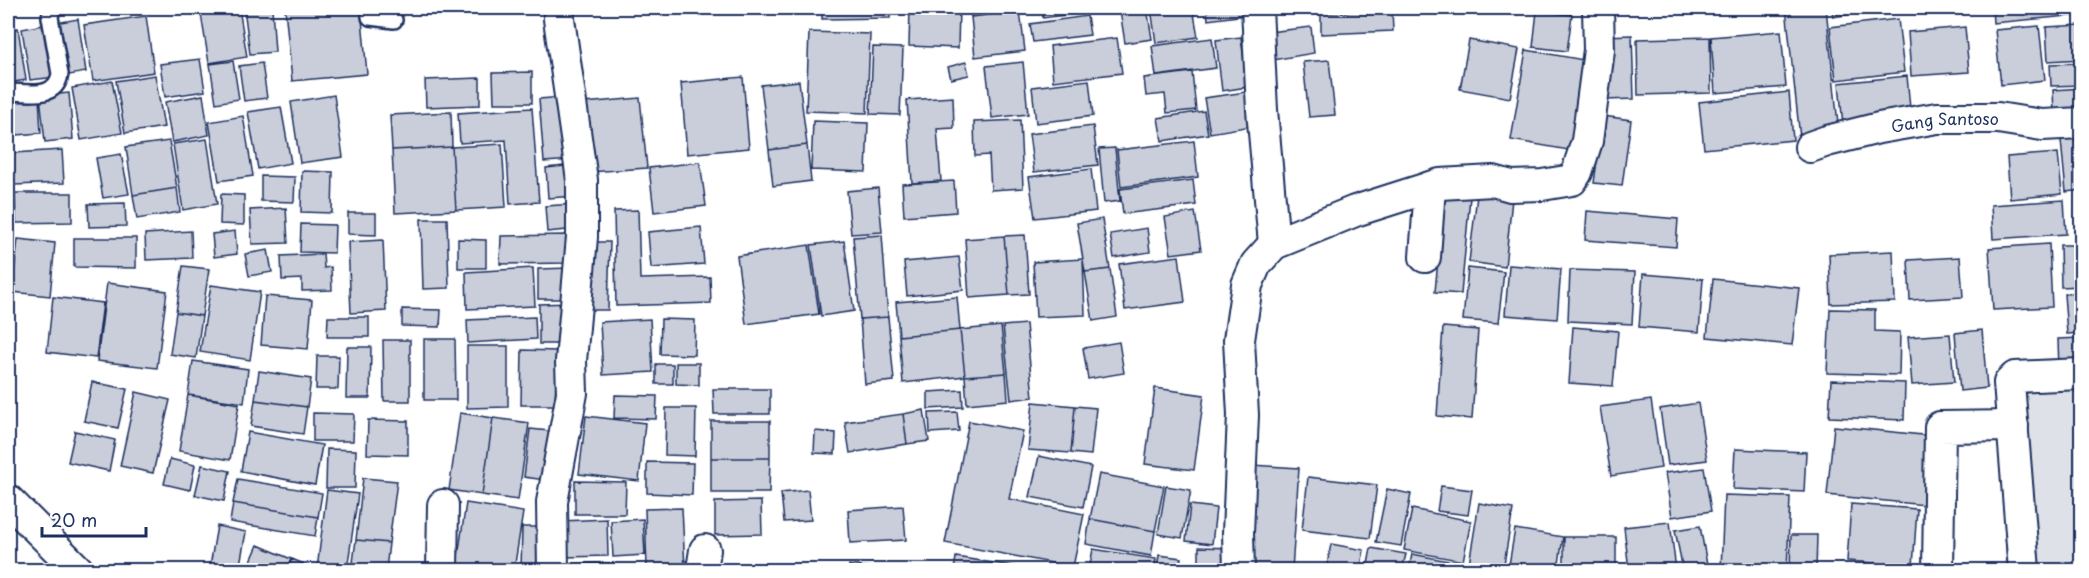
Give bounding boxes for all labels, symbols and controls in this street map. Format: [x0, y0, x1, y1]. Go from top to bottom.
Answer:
street label: Gang Santoso [1889, 106, 1999, 138]
scale bar [42, 500, 146, 538]
text: 20 m [51, 506, 97, 533]

